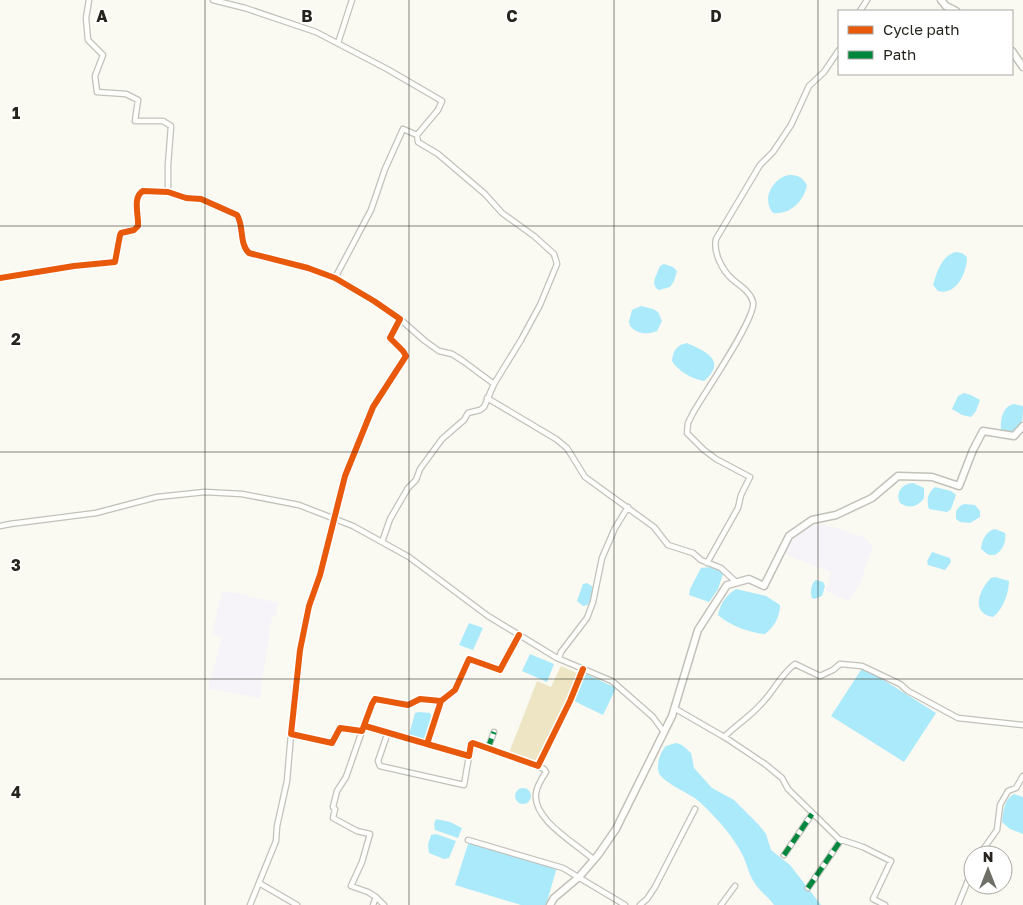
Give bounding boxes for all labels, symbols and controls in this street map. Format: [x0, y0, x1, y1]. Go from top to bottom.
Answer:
text: A [96, 6, 108, 26]
text: B [301, 6, 313, 26]
text: C [506, 6, 518, 26]
text: D [710, 6, 722, 26]
legend [838, 10, 1013, 75]
text: Cycle path [883, 20, 959, 38]
text: Path [883, 45, 916, 63]
text: 1 [12, 103, 20, 123]
text: 2 [11, 329, 21, 349]
text: 3 [11, 555, 21, 575]
text: 4 [11, 782, 21, 802]
north arrow [963, 845, 1013, 895]
text: N [983, 848, 993, 865]

